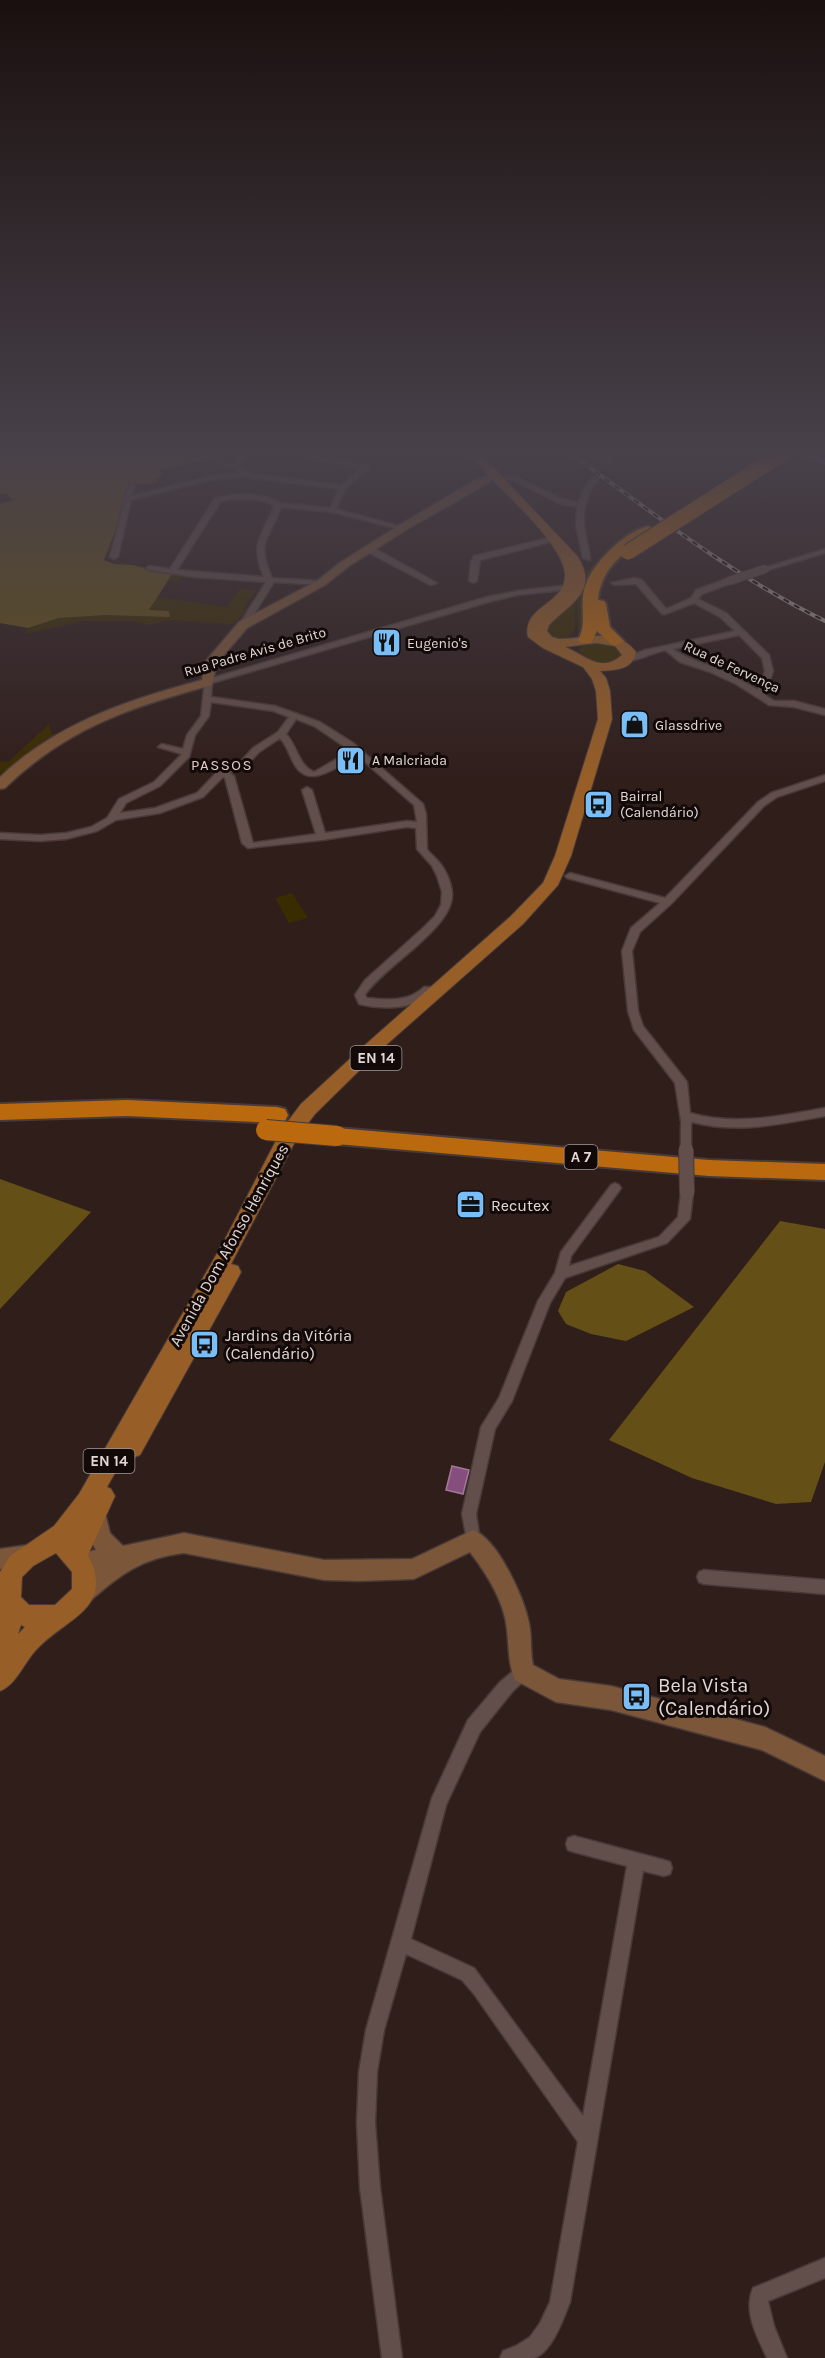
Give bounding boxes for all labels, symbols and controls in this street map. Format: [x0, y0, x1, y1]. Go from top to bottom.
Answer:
street label: Rua Padre Avis de Brito [182, 624, 328, 680]
restaurant icon: Eugenio's [370, 627, 402, 659]
place label: Eugenio's [407, 635, 468, 652]
street label: Rua de Fervença [681, 637, 783, 697]
shop icon: Glassdrive [618, 709, 650, 741]
place label: Glassdrive [655, 717, 722, 734]
restaurant icon: A Malcriada [335, 744, 367, 776]
place label: A Malcriada [372, 752, 447, 769]
district label: PASSOS [191, 756, 253, 774]
bus stop icon: Bairral (Calendário) [583, 788, 615, 820]
place label: Bairral (Calendário) [620, 788, 699, 821]
road number: EN 14 [350, 1046, 401, 1070]
street label: Avenida Dom Afonso Henriques [165, 1141, 293, 1349]
road number: A 7 [564, 1145, 598, 1169]
office icon: Recutex [454, 1189, 486, 1221]
place label: Recutex [491, 1196, 549, 1215]
place label: Jardins da Vitória (Calendário) [225, 1326, 352, 1363]
bus stop icon: Jardins da Vitória (Calendário) [188, 1328, 220, 1360]
road number: EN 14 [84, 1449, 134, 1473]
place label: Bela Vista (Calendário) [658, 1674, 770, 1720]
bus stop icon: Bela Vista (Calendário) [621, 1681, 653, 1713]

